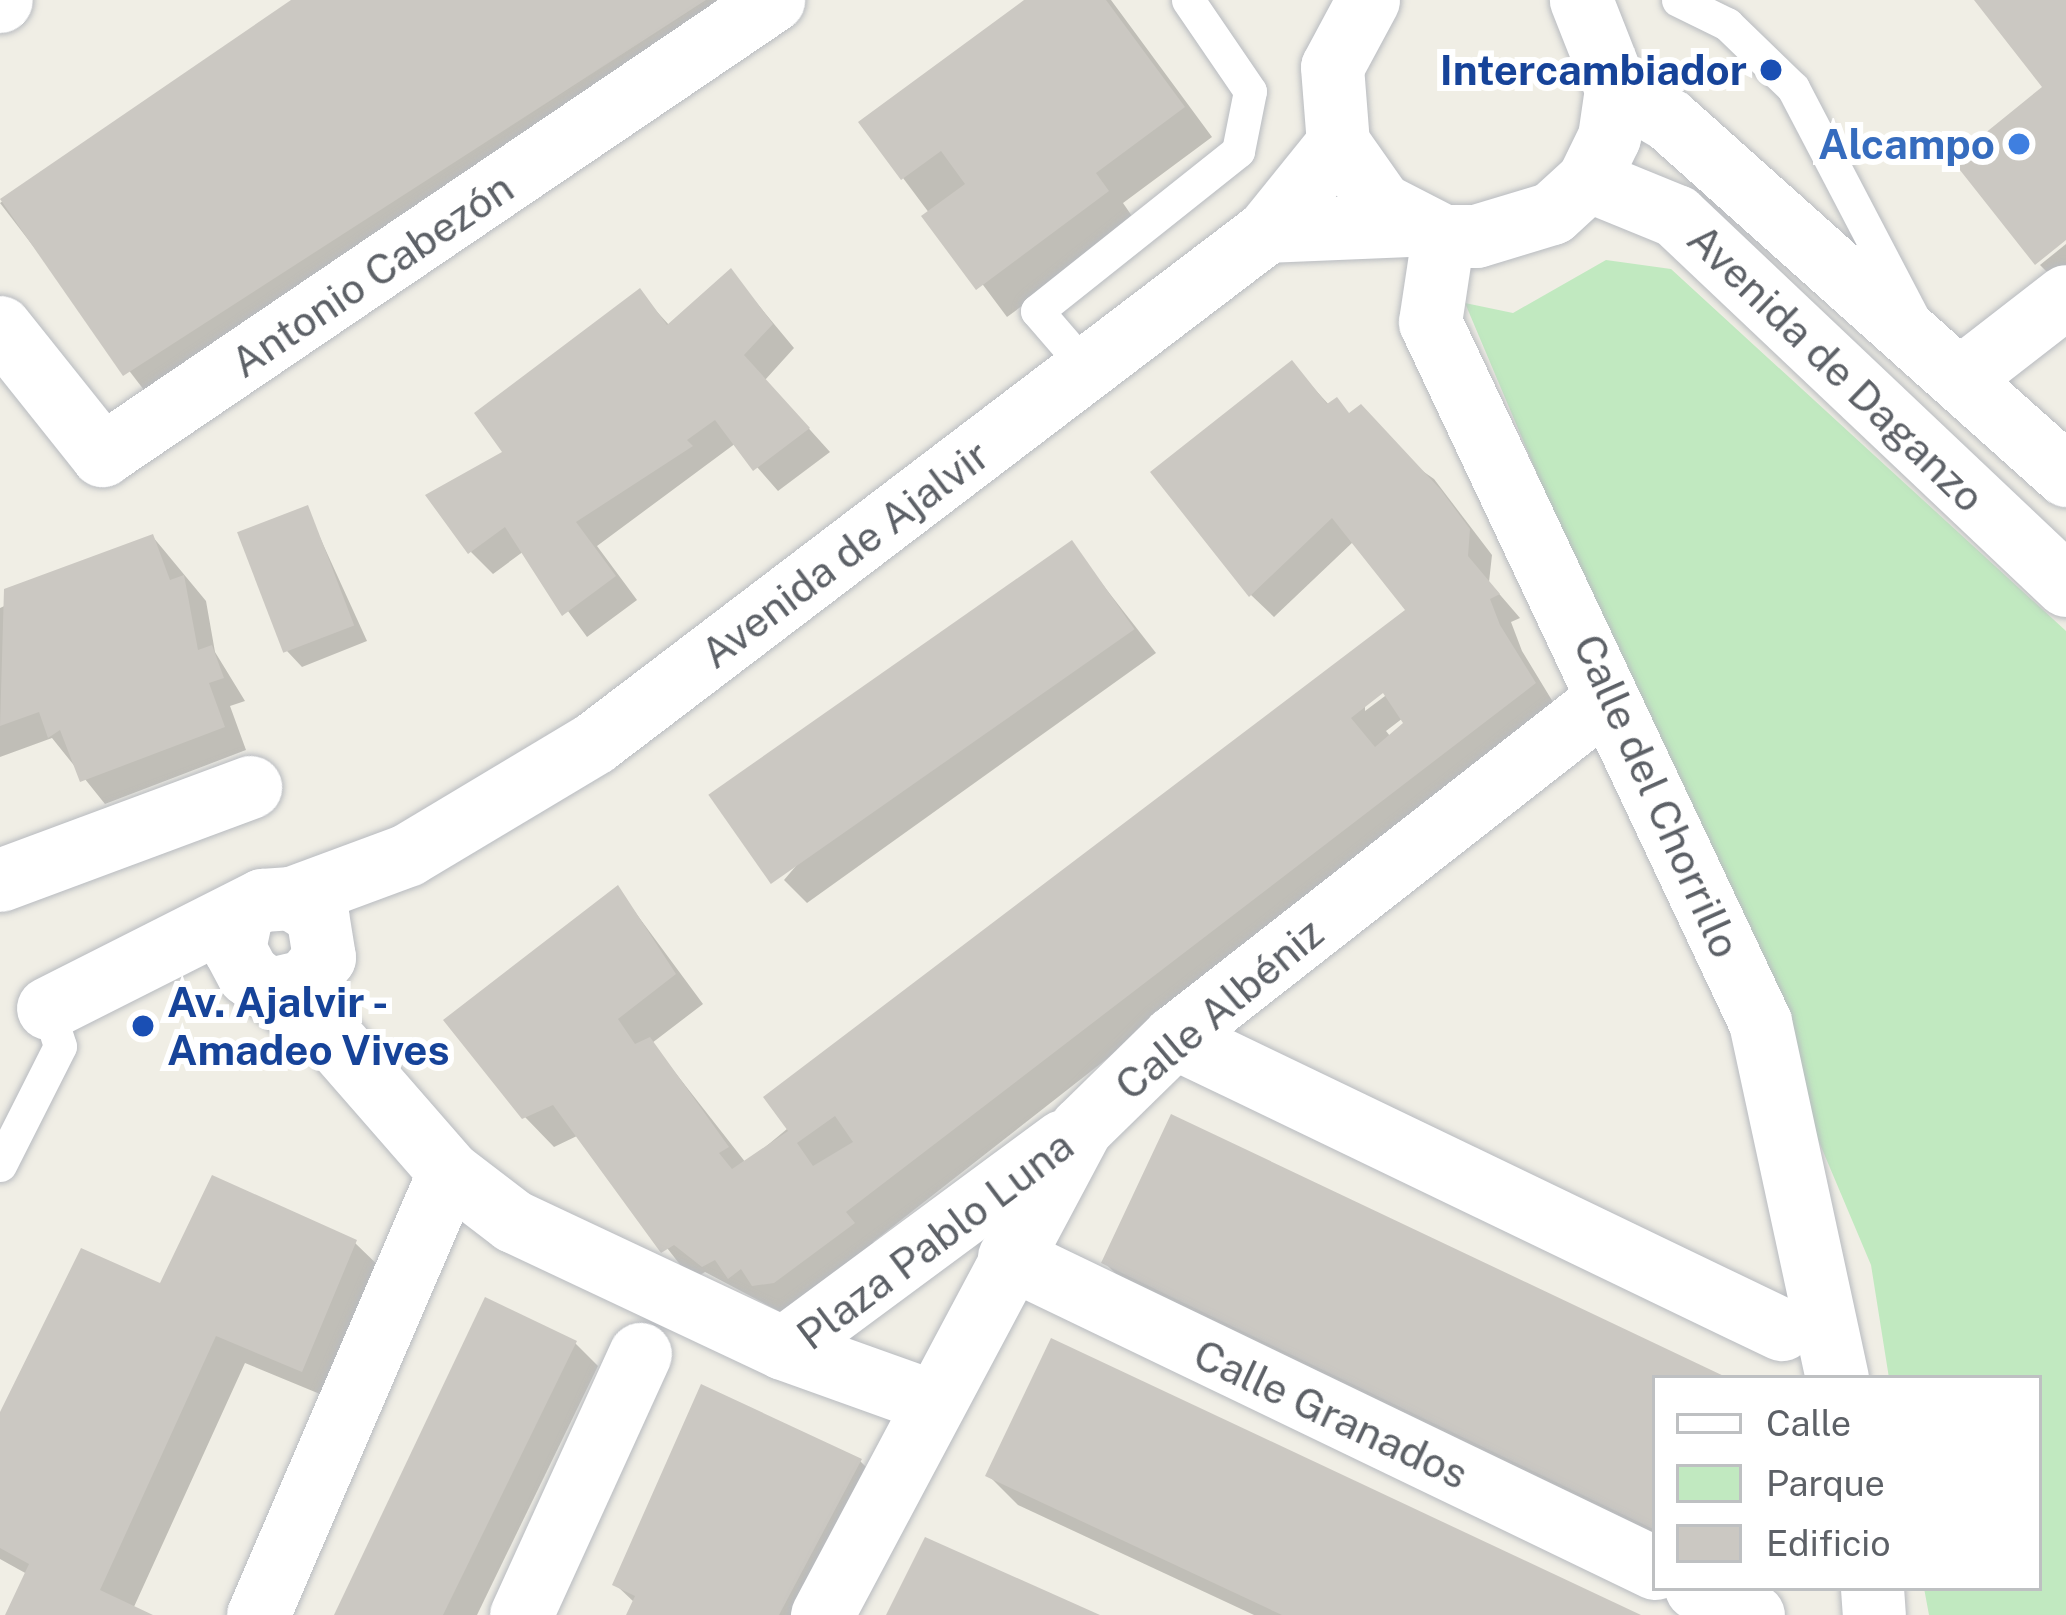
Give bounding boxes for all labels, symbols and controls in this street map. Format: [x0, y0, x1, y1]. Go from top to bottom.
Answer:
place label: Intercambiador [1440, 45, 1747, 95]
marker: Intercambiador [1758, 57, 1784, 83]
place label: Alcampo [1818, 119, 1995, 169]
marker: Alcampo [2006, 131, 2032, 157]
street label: Antonio Cabezón [221, 162, 523, 388]
street label: Avenida de Daganzo [1677, 213, 1995, 523]
street label: Avenida de Ajalvir [691, 429, 999, 679]
street label: Calle del Chorrillo [1563, 626, 1751, 966]
street label: Calle Albéniz [1105, 908, 1333, 1110]
place label: Av. Ajalvir - Amadeo Vives [167, 977, 450, 1076]
marker: Av. Ajalvir - Amadeo Vives [130, 1013, 156, 1039]
street label: Plaza Pablo Luna [787, 1120, 1083, 1360]
street label: Calle Granados [1186, 1328, 1476, 1500]
legend [1652, 1375, 2042, 1591]
text: Calle [1766, 1402, 1851, 1444]
text: Parque [1766, 1462, 1885, 1504]
text: Edificio [1766, 1522, 1891, 1564]

